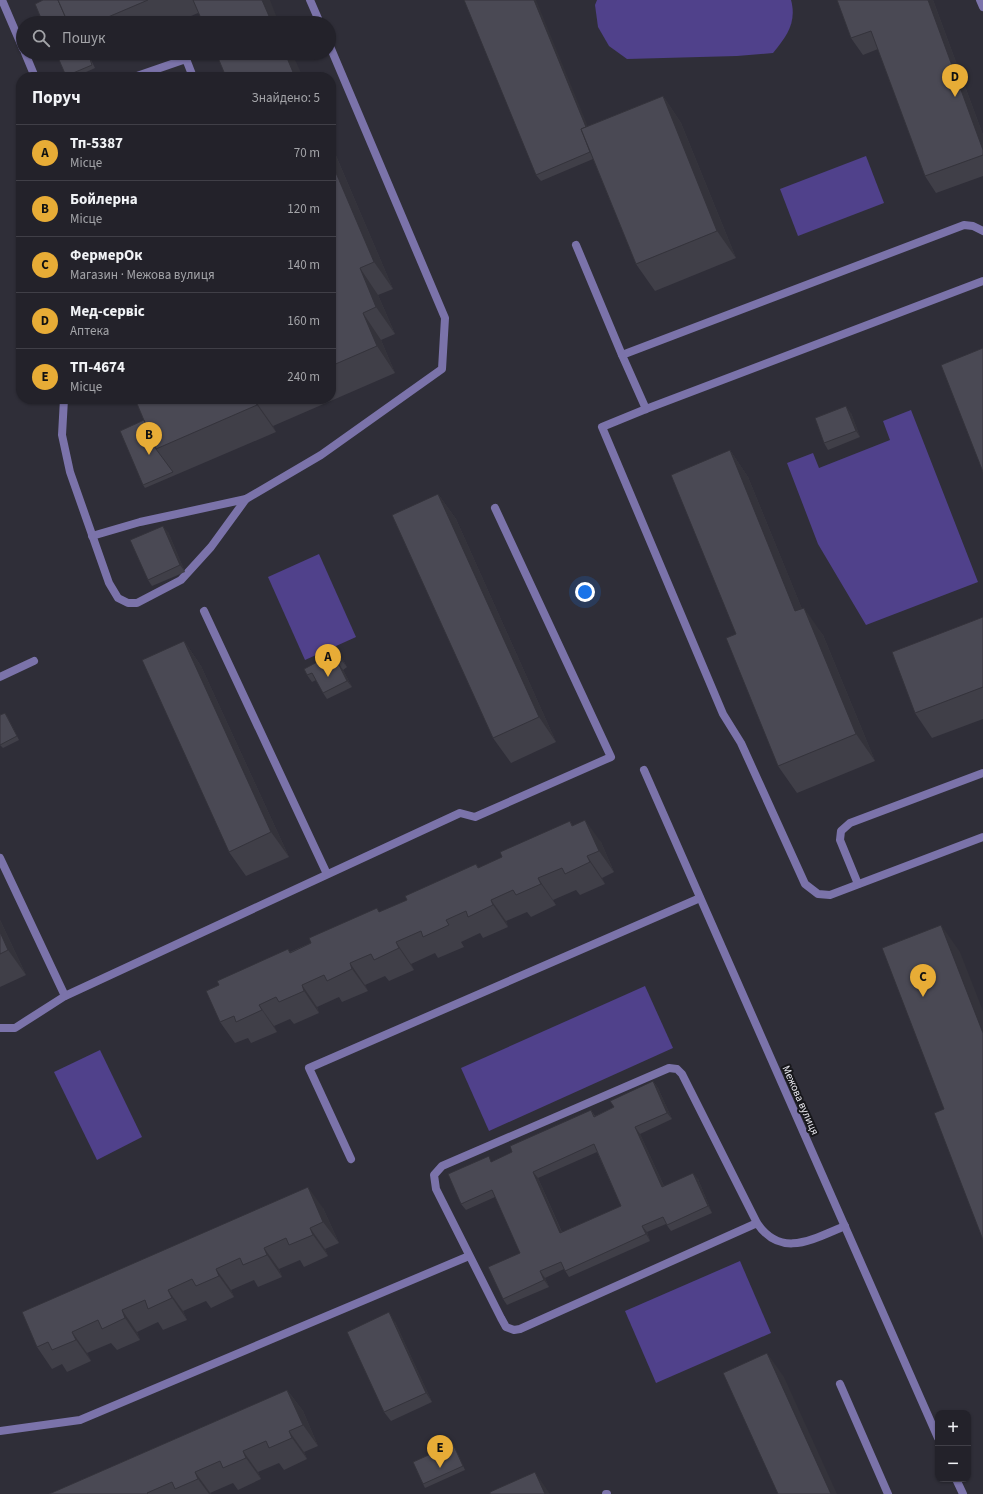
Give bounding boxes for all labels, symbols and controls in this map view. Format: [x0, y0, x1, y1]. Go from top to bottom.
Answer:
search box [16, 16, 336, 60]
icon: search [30, 27, 52, 49]
text: Пошук [62, 28, 105, 49]
pin: D [942, 64, 968, 97]
text: Поруч [32, 86, 81, 110]
text: Знайдено: 5 [252, 89, 320, 107]
text: Тп-5387 [70, 133, 123, 154]
text: A [41, 144, 49, 162]
text: 70 m [294, 144, 320, 162]
text: Місце [70, 154, 102, 172]
text: Бойлерна [70, 189, 138, 210]
text: B [41, 200, 49, 218]
text: 120 m [287, 200, 320, 218]
text: Місце [70, 210, 102, 228]
text: ФермерОк [70, 245, 143, 266]
text: C [41, 256, 49, 274]
text: 140 m [287, 256, 320, 274]
text: Магазин · Межова вулиця [70, 266, 215, 284]
text: Мед-сервіс [70, 301, 145, 322]
text: D [41, 312, 49, 330]
text: 160 m [287, 312, 320, 330]
text: Аптека [70, 322, 109, 340]
text: ТП-4674 [70, 357, 125, 378]
text: E [41, 368, 49, 386]
text: 240 m [287, 368, 320, 386]
text: Місце [70, 378, 102, 396]
pin: B [136, 422, 162, 455]
your location [575, 582, 595, 602]
pin: A [315, 644, 341, 677]
pin: C [910, 964, 936, 997]
street label: Межова вулиця [779, 1063, 823, 1137]
map controls [935, 1410, 971, 1482]
button: + [935, 1410, 971, 1446]
pin: E [427, 1435, 453, 1468]
button: − [935, 1446, 971, 1482]

